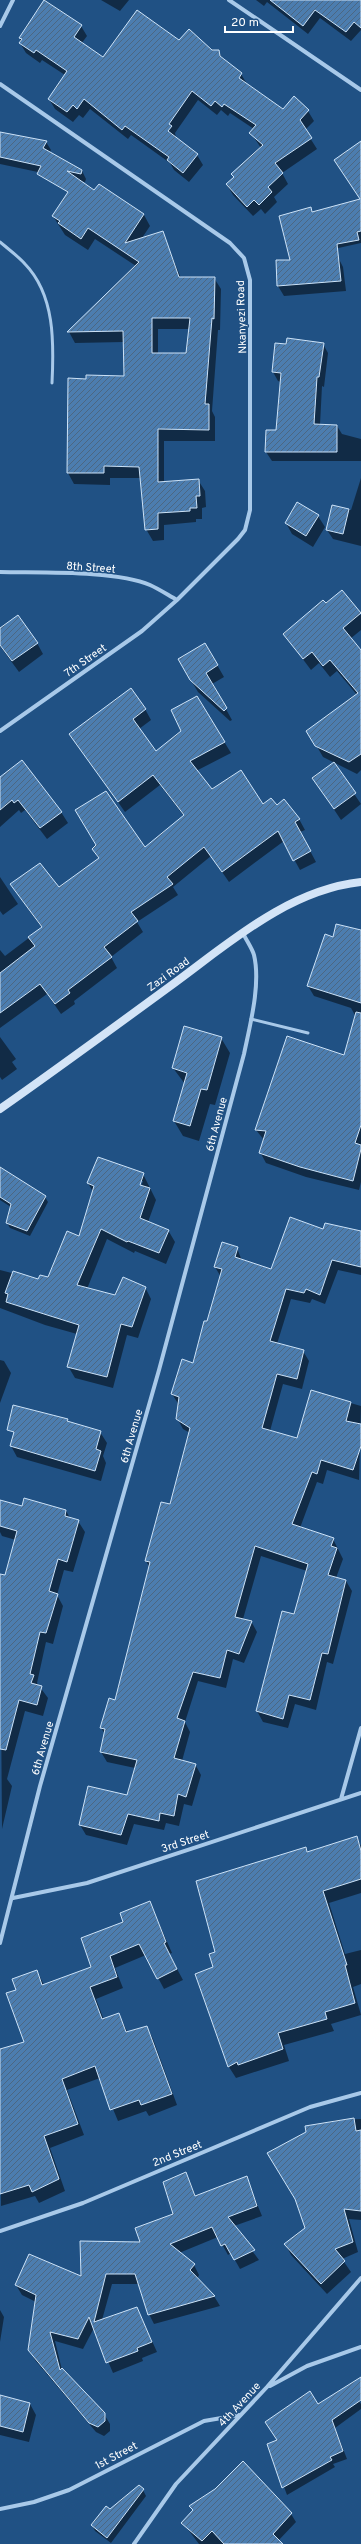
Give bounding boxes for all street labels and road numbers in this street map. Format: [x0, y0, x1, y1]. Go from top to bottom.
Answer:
street label: Nkanyezi Road [234, 280, 250, 354]
street label: 8th Street [66, 559, 116, 577]
street label: 7th Street [62, 641, 109, 680]
street label: Zazi Road [145, 955, 193, 995]
street label: 6th Avenue [203, 1096, 231, 1153]
street label: 6th Avenue [118, 1408, 146, 1465]
street label: 6th Avenue [29, 1720, 57, 1777]
street label: 3rd Street [160, 1828, 211, 1856]
street label: 2nd Street [151, 2138, 204, 2170]
street label: 4th Avenue [216, 2379, 264, 2430]
street label: 1st Street [93, 2439, 140, 2473]

